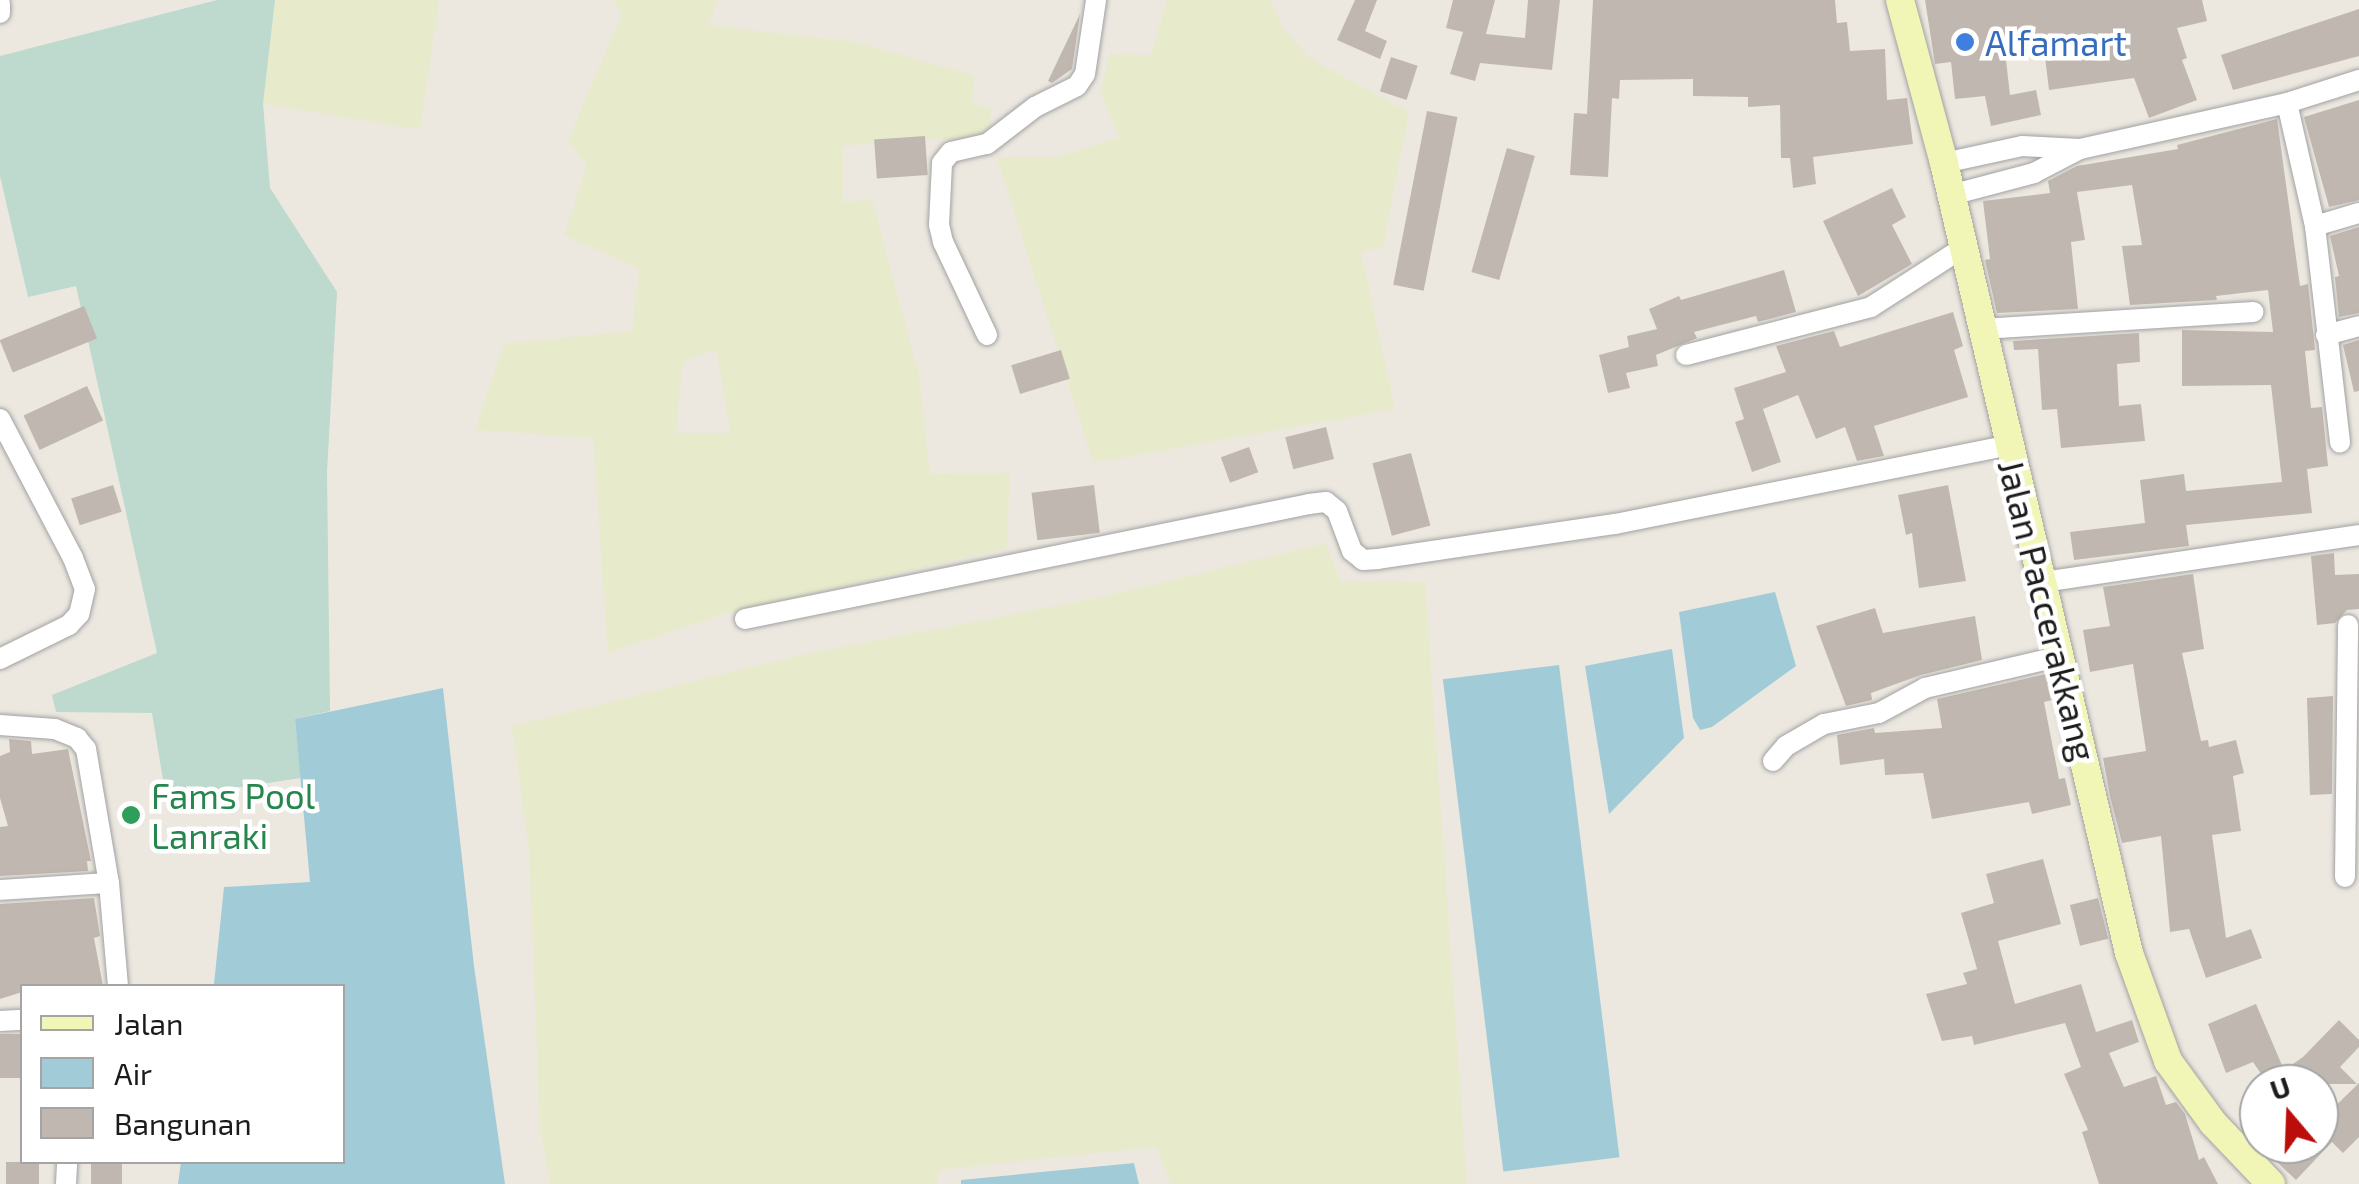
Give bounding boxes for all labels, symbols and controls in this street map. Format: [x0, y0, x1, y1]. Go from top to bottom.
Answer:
place label: Alfamart [1985, 21, 2127, 63]
marker: Alfamart [1954, 31, 1976, 53]
street label: Jalan Paccerakkang [1990, 455, 2106, 765]
place label: Fams Pool Lanraki [151, 774, 315, 856]
marker: Fams Pool Lanraki [120, 804, 142, 826]
legend [20, 984, 345, 1164]
text: Jalan [114, 1005, 183, 1041]
text: Air [114, 1055, 152, 1091]
north arrow [2239, 1064, 2339, 1164]
text: U [2265, 1068, 2295, 1107]
text: Bangunan [114, 1105, 252, 1141]

